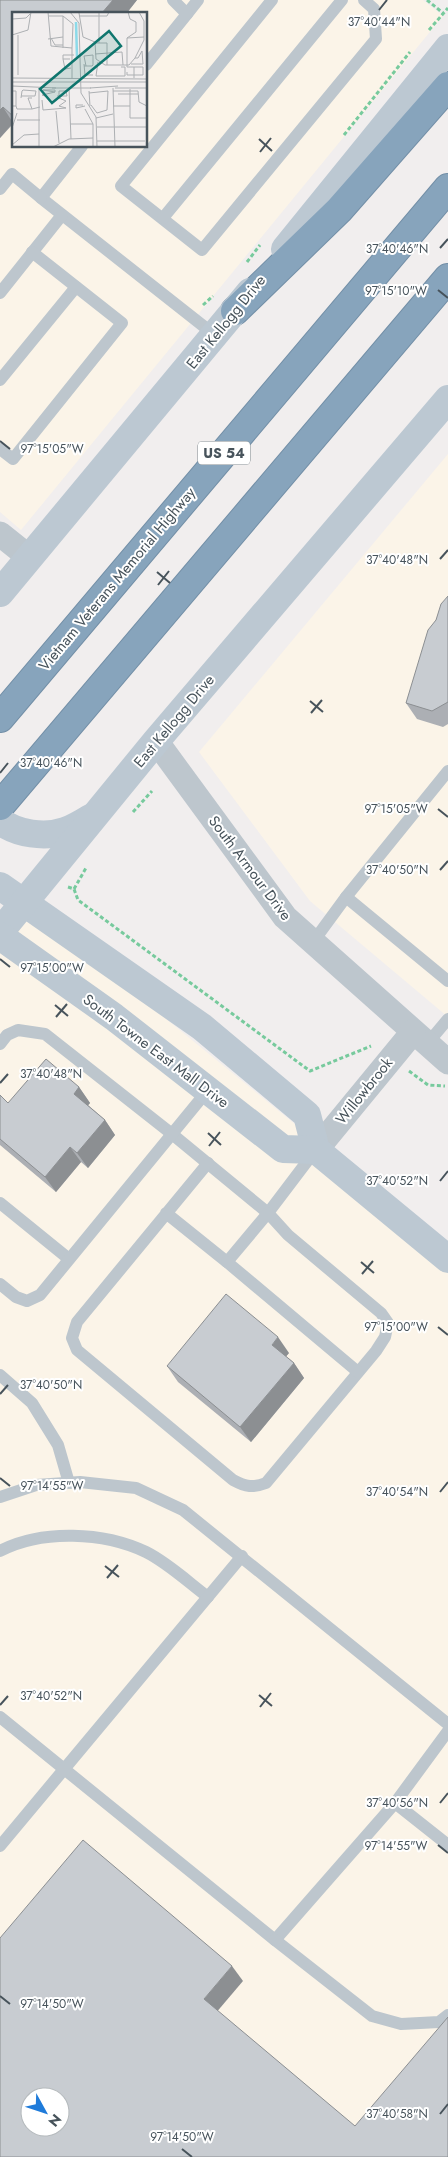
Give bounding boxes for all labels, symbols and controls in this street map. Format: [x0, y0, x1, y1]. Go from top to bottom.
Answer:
inset map [12, 12, 148, 148]
text: 37°40'44"N [348, 13, 410, 31]
text: 37°40'46"N [366, 240, 428, 258]
street label: East Kellogg Drive [181, 270, 271, 374]
text: 97°15'10"W [365, 282, 427, 300]
text: 97°15'05"W [20, 440, 84, 458]
road number: US 54 [198, 442, 250, 464]
street label: Vietnam Veterans Memorial Highway [33, 482, 201, 676]
text: 37°40'48"N [366, 551, 428, 569]
street label: East Kellogg Drive [128, 670, 220, 772]
text: 37°40'46"N [20, 754, 82, 772]
text: 97°15'05"W [364, 800, 428, 818]
street label: South Armour Drive [203, 811, 297, 925]
text: 37°40'50"N [366, 861, 428, 879]
text: 97°15'00"W [20, 959, 84, 977]
street label: South Towne East Mall Drive [78, 989, 234, 1113]
street label: Willowbrook [330, 1053, 398, 1129]
text: 37°40'48"N [20, 1065, 82, 1083]
text: 37°40'52"N [366, 1172, 428, 1190]
text: 97°15'00"W [364, 1318, 428, 1336]
text: 37°40'50"N [20, 1376, 82, 1394]
text: 97°14'55"W [20, 1477, 84, 1495]
text: 37°40'54"N [366, 1483, 428, 1501]
text: 37°40'52"N [20, 1687, 82, 1705]
text: 37°40'56"N [366, 1794, 428, 1812]
text: 97°14'55"W [364, 1837, 428, 1855]
text: 97°14'50"W [20, 1995, 84, 2013]
north arrow [20, 2087, 70, 2137]
text: 37°40'58"N [366, 2105, 428, 2123]
text: N [44, 2110, 66, 2131]
text: 97°14'50"W [150, 2128, 214, 2146]

